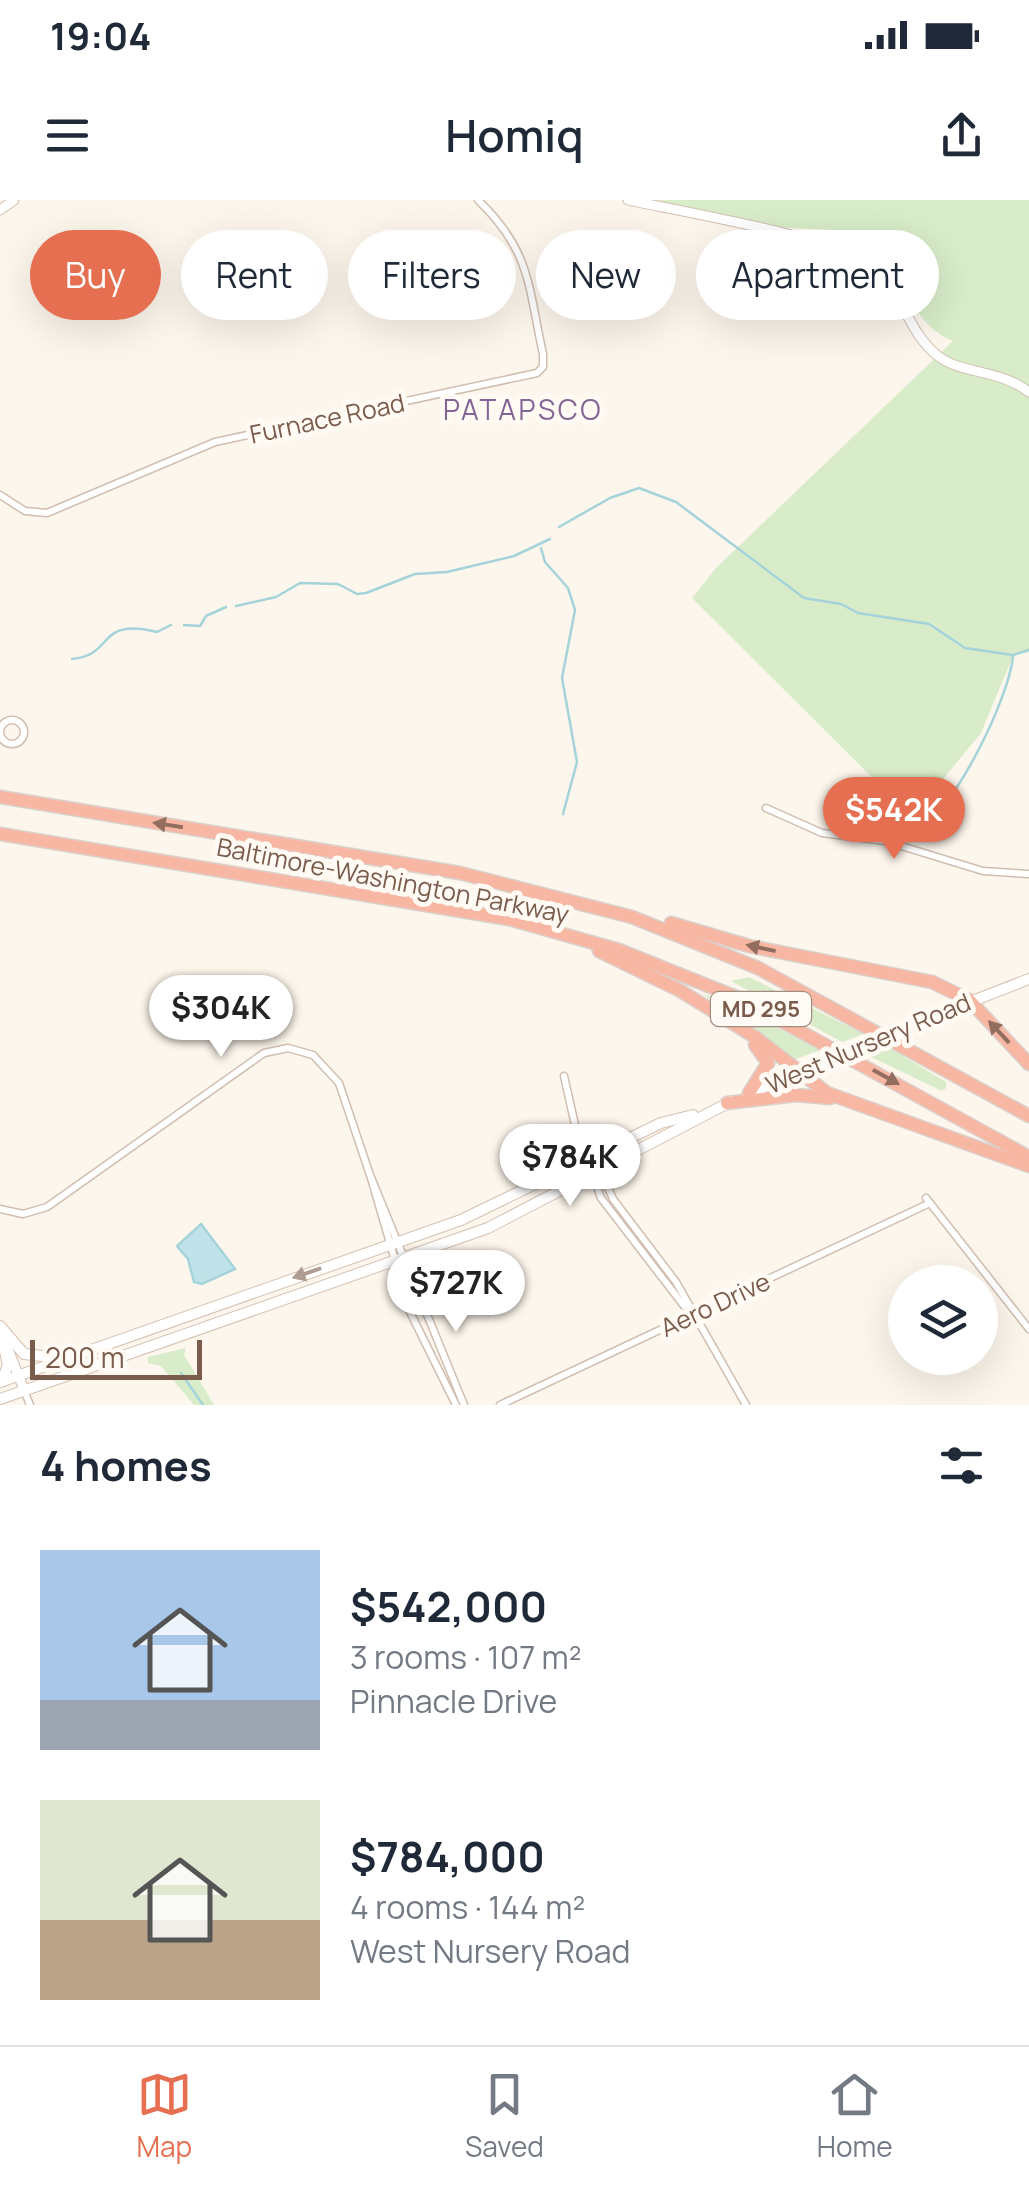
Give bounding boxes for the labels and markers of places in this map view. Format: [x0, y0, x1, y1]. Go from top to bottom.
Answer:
pin: $542K [824, 777, 964, 862]
pin: $304K [151, 975, 291, 1060]
pin: $784K [500, 1124, 640, 1209]
pin: $727K [386, 1250, 526, 1335]

